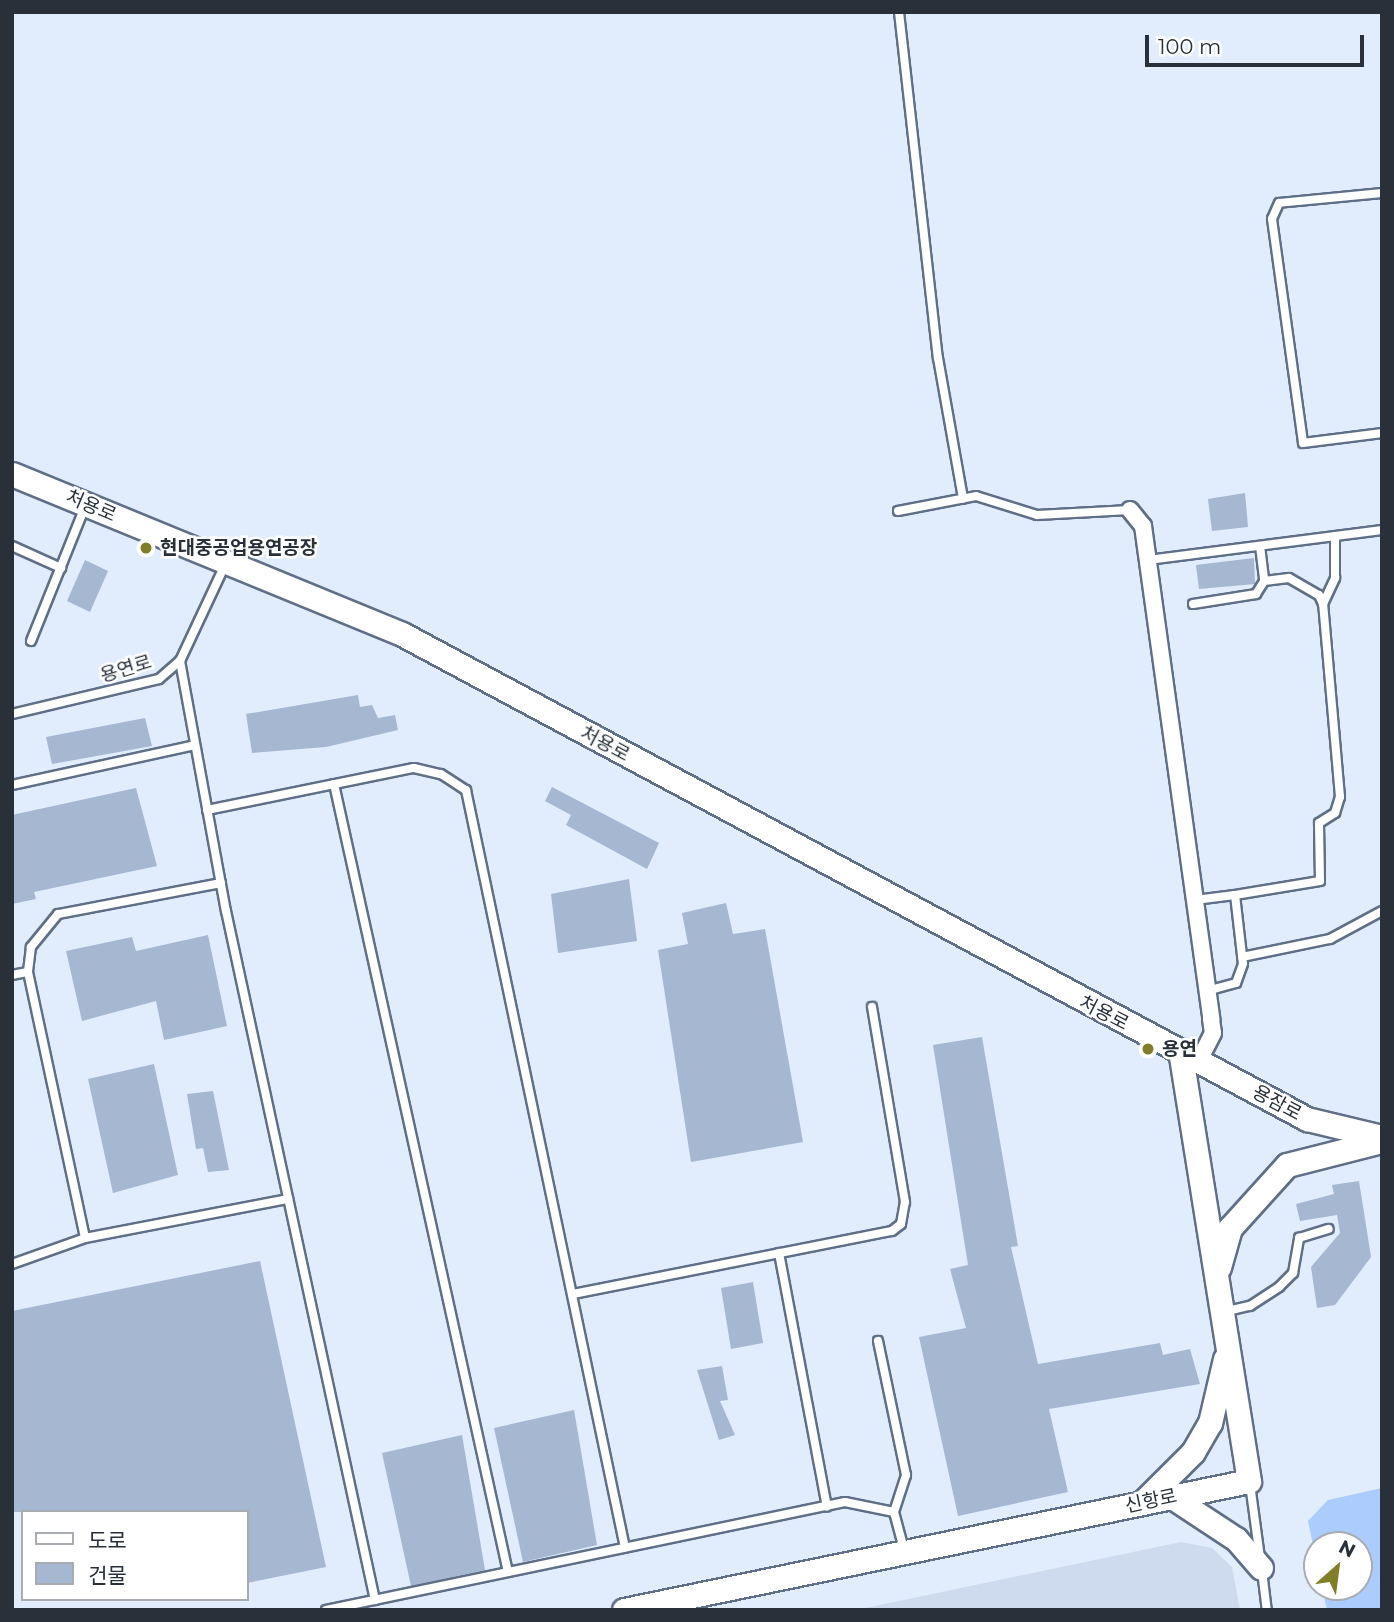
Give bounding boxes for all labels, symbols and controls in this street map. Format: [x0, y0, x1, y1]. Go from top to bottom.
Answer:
scale bar [1149, 21, 1368, 65]
text: 100 m [1158, 34, 1221, 59]
street label: 처용로 [62, 485, 120, 527]
place label: 현대중공업용연공장 [160, 537, 317, 559]
marker: 현대중공업용연공장 [138, 540, 154, 556]
street label: 용연로 [98, 650, 154, 688]
street label: 처용로 [576, 722, 634, 766]
street label: 처용로 [1075, 991, 1133, 1035]
place label: 용연 [1162, 1038, 1197, 1060]
marker: 용연 [1140, 1041, 1156, 1057]
street label: 용잠로 [1248, 1081, 1306, 1125]
street label: 신항로 [1123, 1484, 1179, 1518]
legend [21, 1510, 248, 1601]
text: 도로 [88, 1528, 127, 1553]
north arrow [1303, 1531, 1373, 1601]
text: N [1335, 1535, 1359, 1563]
text: 건물 [88, 1563, 127, 1588]

